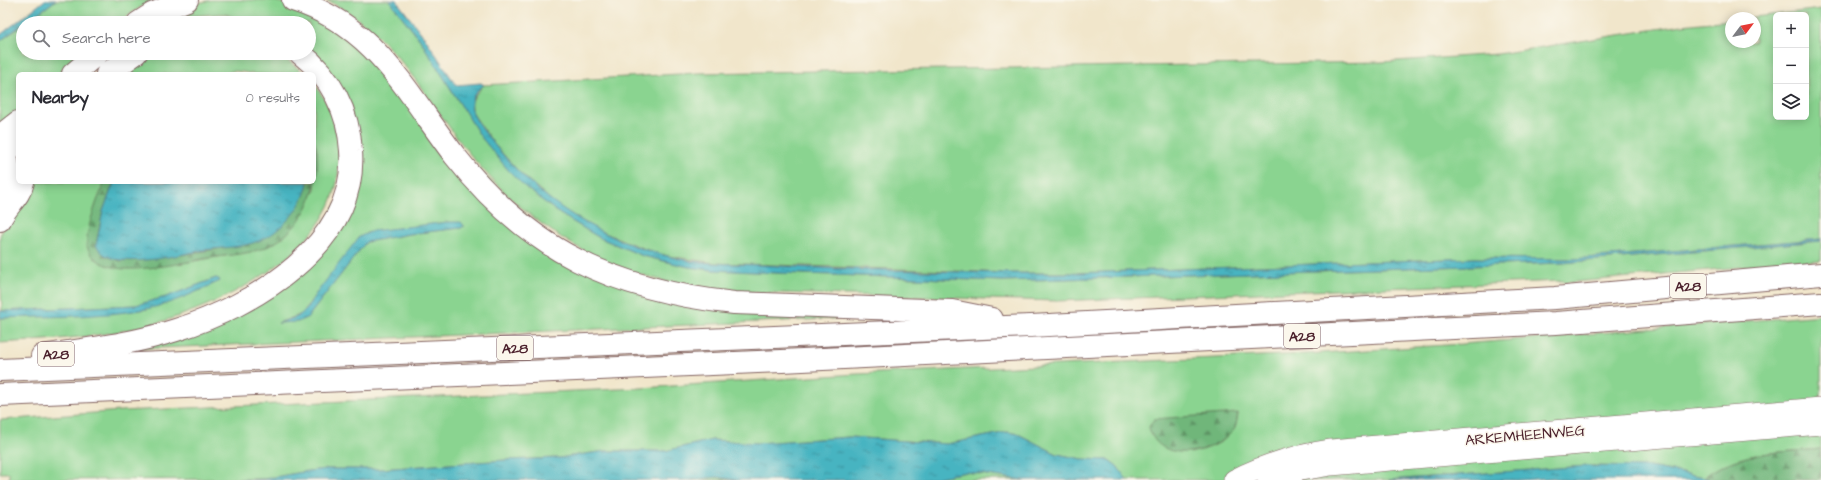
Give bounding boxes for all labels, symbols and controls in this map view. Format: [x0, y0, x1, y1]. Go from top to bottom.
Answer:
north arrow [1725, 12, 1761, 48]
map controls [1773, 12, 1809, 120]
button: + [1773, 12, 1809, 48]
search box [16, 16, 316, 60]
icon: search [30, 27, 52, 49]
text: Search here [62, 28, 151, 49]
button: − [1773, 48, 1809, 84]
button: layers [1773, 84, 1809, 120]
text: Nearby [32, 86, 89, 110]
text: 0 results [245, 89, 300, 107]
road number: A28 [1670, 274, 1706, 298]
road number: A28 [1284, 324, 1320, 348]
road number: A28 [497, 336, 533, 360]
road number: A28 [38, 342, 74, 366]
street label: ARKEMHEENWEG [1464, 420, 1586, 451]

